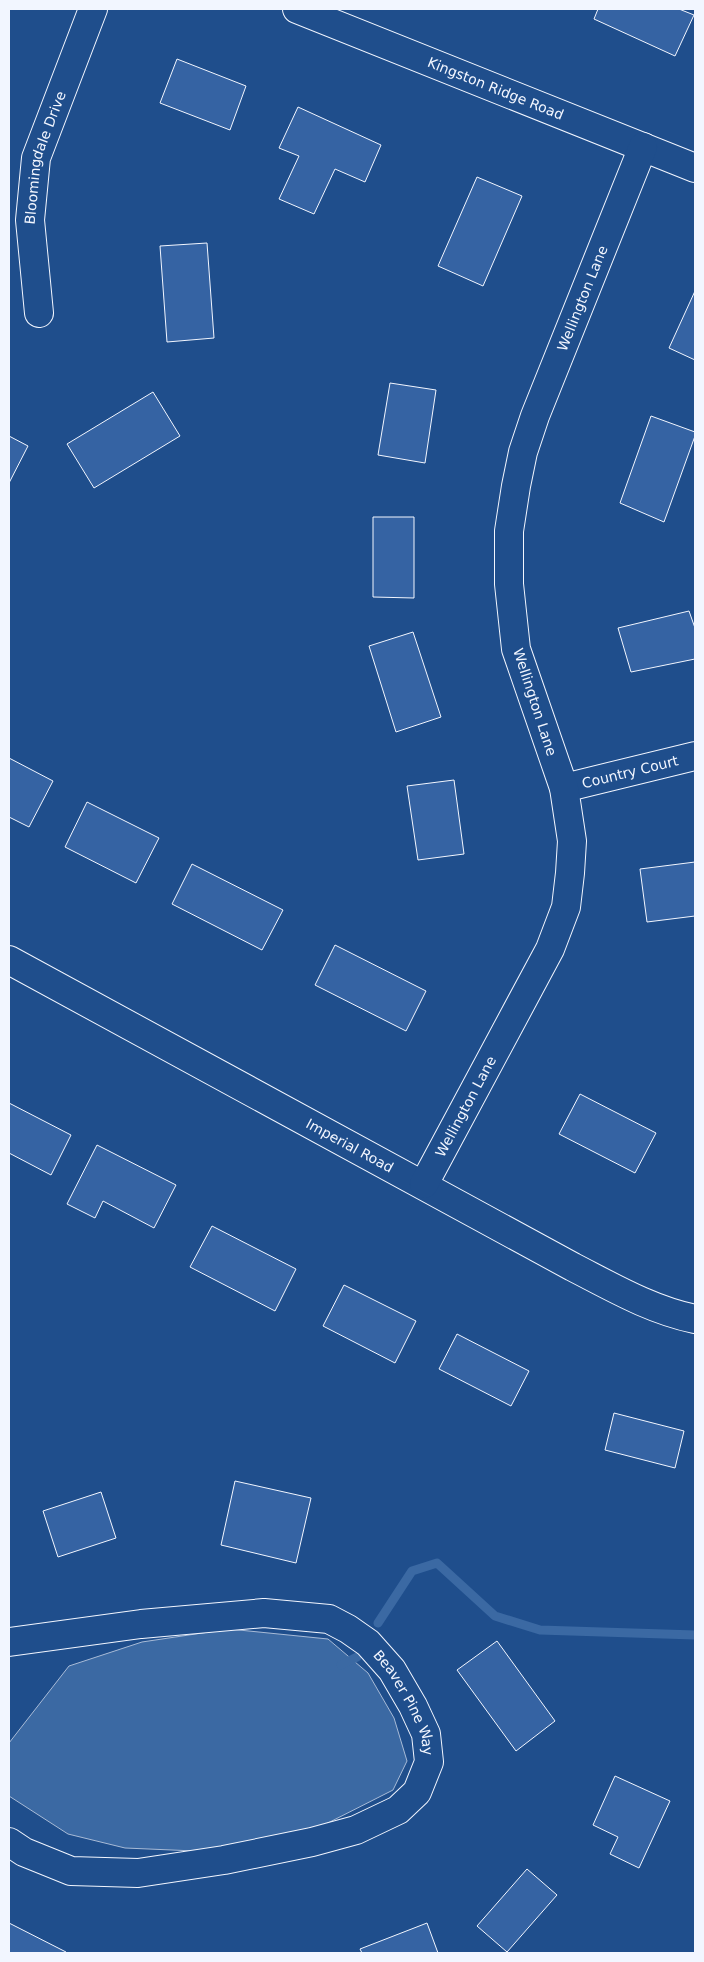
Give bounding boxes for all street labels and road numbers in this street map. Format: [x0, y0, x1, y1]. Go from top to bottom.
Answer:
street label: Kingston Ridge Road [425, 54, 566, 123]
street label: Bloomingdale Drive [22, 89, 69, 225]
street label: Wellington Lane [554, 243, 611, 353]
street label: Wellington Lane [510, 646, 560, 758]
street label: Country Court [580, 752, 680, 791]
street label: Wellington Lane [432, 1053, 499, 1160]
street label: Imperial Road [303, 1115, 396, 1176]
street label: Beaver Pine Way [370, 1647, 436, 1756]

